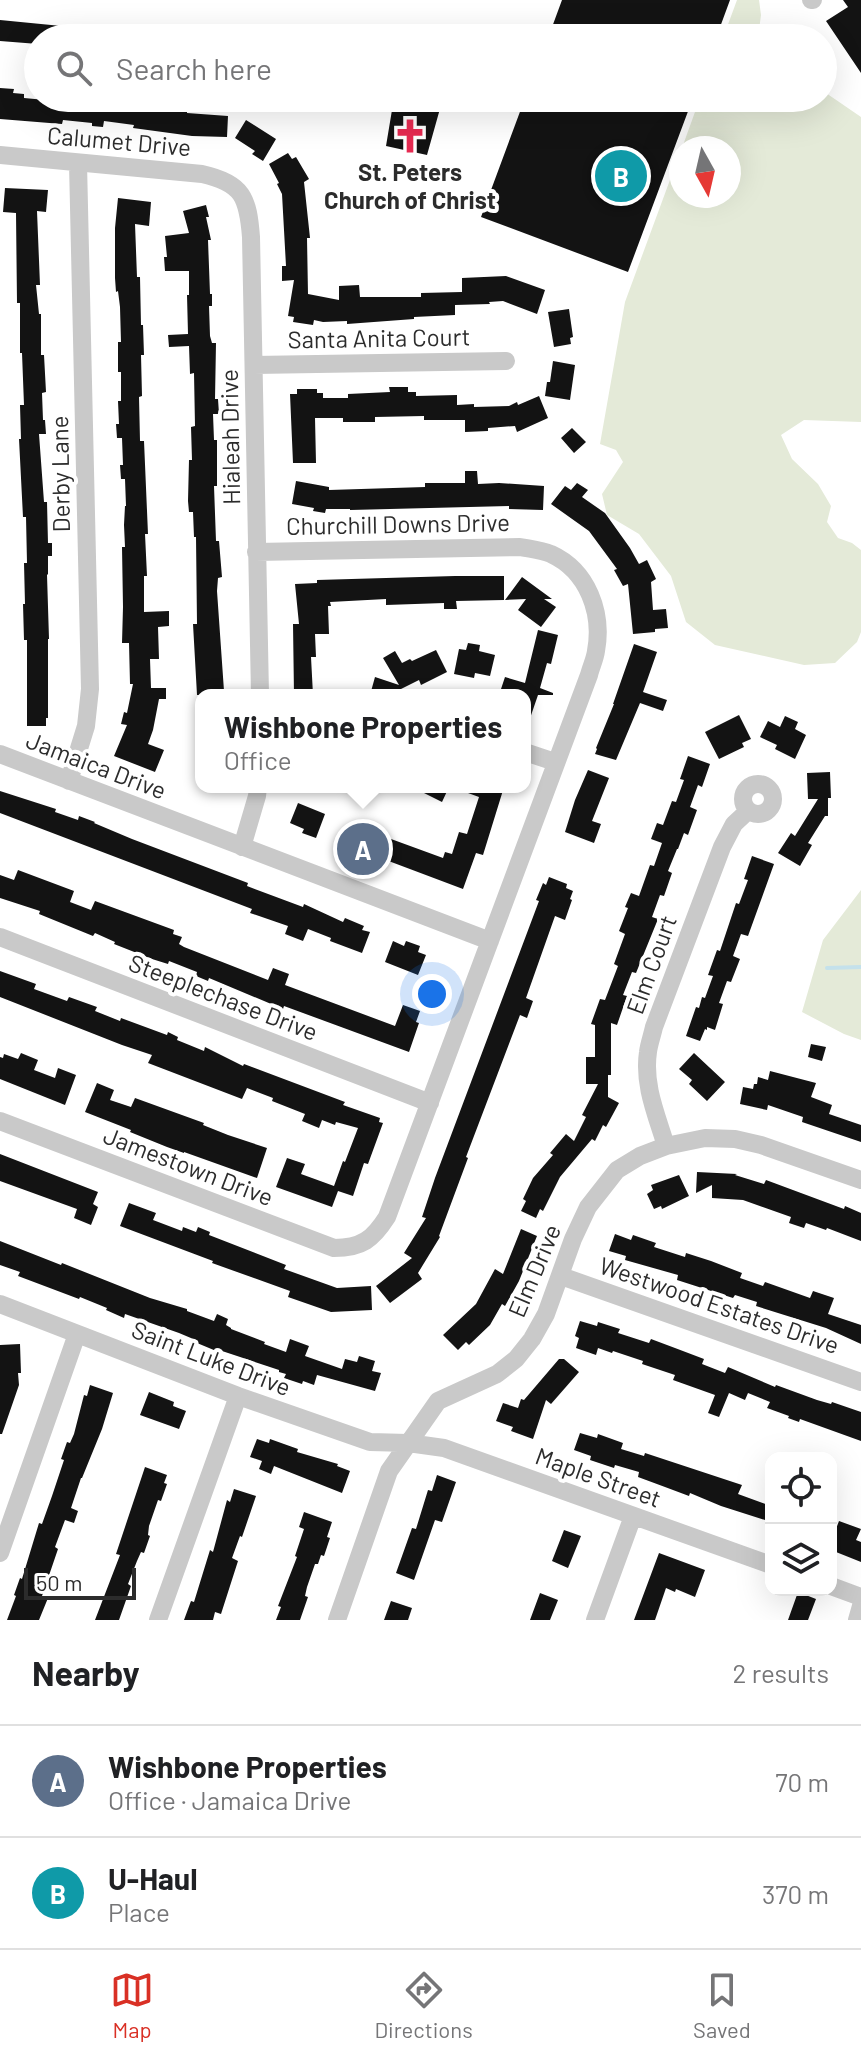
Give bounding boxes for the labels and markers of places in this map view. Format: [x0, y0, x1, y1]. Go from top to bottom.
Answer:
church icon: St. Peters Church of Christ [391, 117, 429, 155]
pin: B [595, 146, 647, 206]
place label: St. Peters Church of Christ [324, 157, 496, 214]
pin: A [337, 819, 389, 879]

